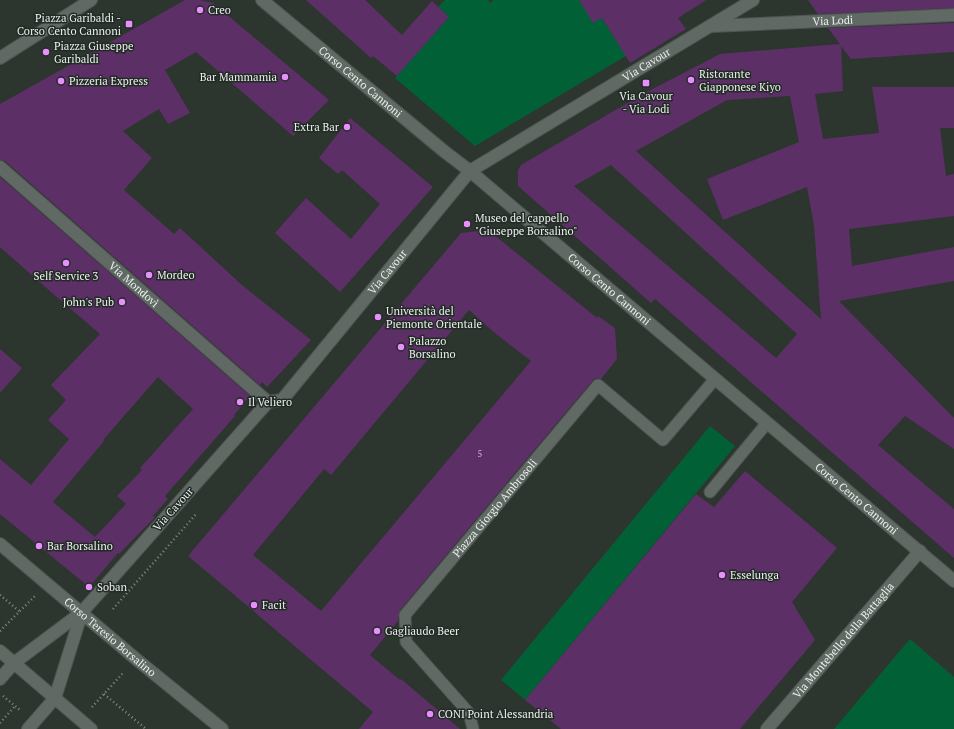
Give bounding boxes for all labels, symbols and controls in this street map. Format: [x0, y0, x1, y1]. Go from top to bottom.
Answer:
place label: Creo [208, 3, 231, 17]
marker: Creo [195, 5, 205, 15]
place label: Piazza Garibaldi - Corso Cento Cannoni [17, 11, 121, 38]
street label: Via Lodi [812, 13, 854, 28]
marker: Piazza Garibaldi - Corso Cento Cannoni [124, 19, 134, 29]
place label: Piazza Giuseppe Garibaldi [54, 39, 134, 66]
street label: Corso Cento Cannoni [316, 43, 405, 120]
street label: Via Cavour [620, 44, 674, 84]
marker: Piazza Giuseppe Garibaldi [41, 47, 51, 57]
place label: Ristorante Giapponese Kiyo [699, 67, 781, 94]
place label: Bar Mammamia [200, 70, 277, 84]
marker: Bar Mammamia [280, 72, 290, 82]
place label: Pizzeria Express [69, 74, 148, 88]
marker: Ristorante Giapponese Kiyo [686, 75, 696, 85]
marker: Pizzeria Express [56, 76, 66, 86]
marker: Via Cavour - Via Lodi [641, 78, 651, 88]
place label: Via Cavour - Via Lodi [619, 89, 674, 116]
place label: Extra Bar [294, 120, 340, 134]
marker: Extra Bar [342, 122, 352, 132]
place label: Museo del cappello "Giuseppe Borsalino" [475, 211, 577, 238]
marker: Museo del cappello "Giuseppe Borsalino" [462, 219, 472, 229]
street label: Via Cavour [365, 246, 410, 297]
street label: Corso Cento Cannoni [565, 250, 654, 328]
marker: Self Service 3 [61, 258, 71, 268]
street label: Via Mondovì [106, 259, 162, 310]
place label: Mordeo [157, 268, 195, 282]
place label: Self Service 3 [34, 269, 99, 283]
marker: Mordeo [144, 270, 154, 280]
place label: John's Pub [63, 295, 114, 309]
marker: John's Pub [117, 297, 127, 307]
place label: Università del Piemonte Orientale [386, 304, 482, 331]
marker: Università del Piemonte Orientale [373, 312, 383, 322]
place label: Palazzo Borsalino [409, 334, 456, 361]
marker: Palazzo Borsalino [396, 342, 406, 352]
place label: Il Veliero [248, 395, 292, 409]
marker: Il Veliero [235, 397, 245, 407]
house number: 5 [478, 448, 483, 460]
street label: Piazza Giorgio Ambrosoli [450, 456, 540, 560]
street label: Corso Cento Cannoni [812, 460, 901, 538]
street label: Via Cavour [150, 484, 197, 534]
place label: Bar Borsalino [47, 539, 113, 553]
marker: Bar Borsalino [34, 541, 44, 551]
place label: Esselunga [730, 568, 779, 582]
marker: Esselunga [717, 570, 727, 580]
street label: Via Montebello della Battaglia [790, 579, 897, 701]
place label: Soban [97, 580, 128, 594]
marker: Soban [84, 582, 94, 592]
street label: Corso Teresio Borsalino [61, 594, 159, 679]
place label: Facit [262, 598, 286, 612]
marker: Facit [249, 600, 259, 610]
place label: Gagliaudo Beer [385, 624, 460, 638]
marker: Gagliaudo Beer [372, 626, 382, 636]
place label: CONI Point Alessandria [438, 707, 554, 721]
marker: CONI Point Alessandria [425, 709, 435, 719]

